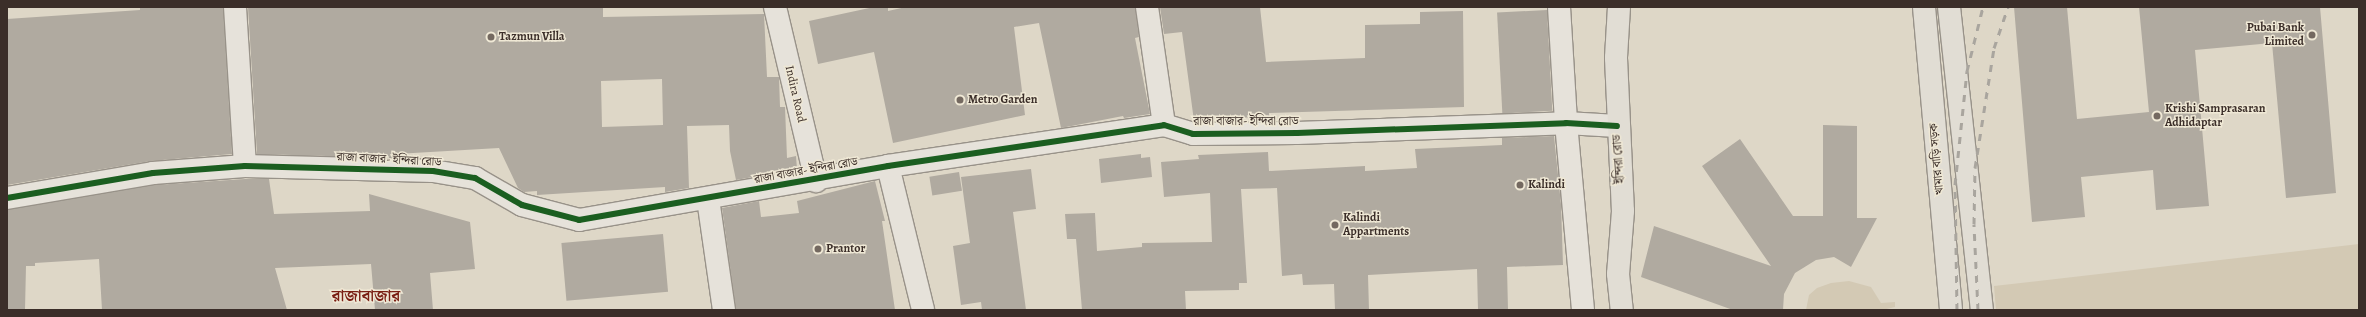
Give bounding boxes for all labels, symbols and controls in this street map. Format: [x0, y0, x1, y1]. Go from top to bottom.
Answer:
place label: Pubai Bank Limited [2247, 21, 2304, 49]
place label: Tazmun Villa [499, 30, 565, 44]
marker: Pubai Bank Limited [2307, 30, 2317, 40]
marker: Tazmun Villa [486, 32, 496, 42]
street label: Indira Road [781, 64, 809, 124]
place label: Metro Garden [968, 93, 1038, 107]
marker: Metro Garden [955, 95, 965, 105]
place label: Krishi Samprasaran Adhidaptar [2165, 102, 2265, 130]
marker: Krishi Samprasaran Adhidaptar [2152, 111, 2162, 121]
street label: রাজা বাজার- ইন্দিরা রোড [1193, 115, 1299, 129]
street label: খামার বাড়ি সড়ক [1927, 123, 1947, 195]
street label: ইন্দিরা রোড [1610, 134, 1628, 184]
street label: রাজা বাজার- ইন্দিরা রোড [336, 150, 442, 170]
street label: রাজা বাজার- ইন্দিরা রোড [753, 155, 859, 187]
place label: Kalindi [1528, 178, 1565, 192]
marker: Kalindi [1515, 180, 1525, 190]
place label: Kalindi Appartments [1343, 211, 1409, 239]
marker: Kalindi Appartments [1330, 220, 1340, 230]
place label: Prantor [826, 242, 865, 256]
marker: Prantor [813, 244, 823, 254]
district label: রাজাবাজার [332, 286, 400, 306]

